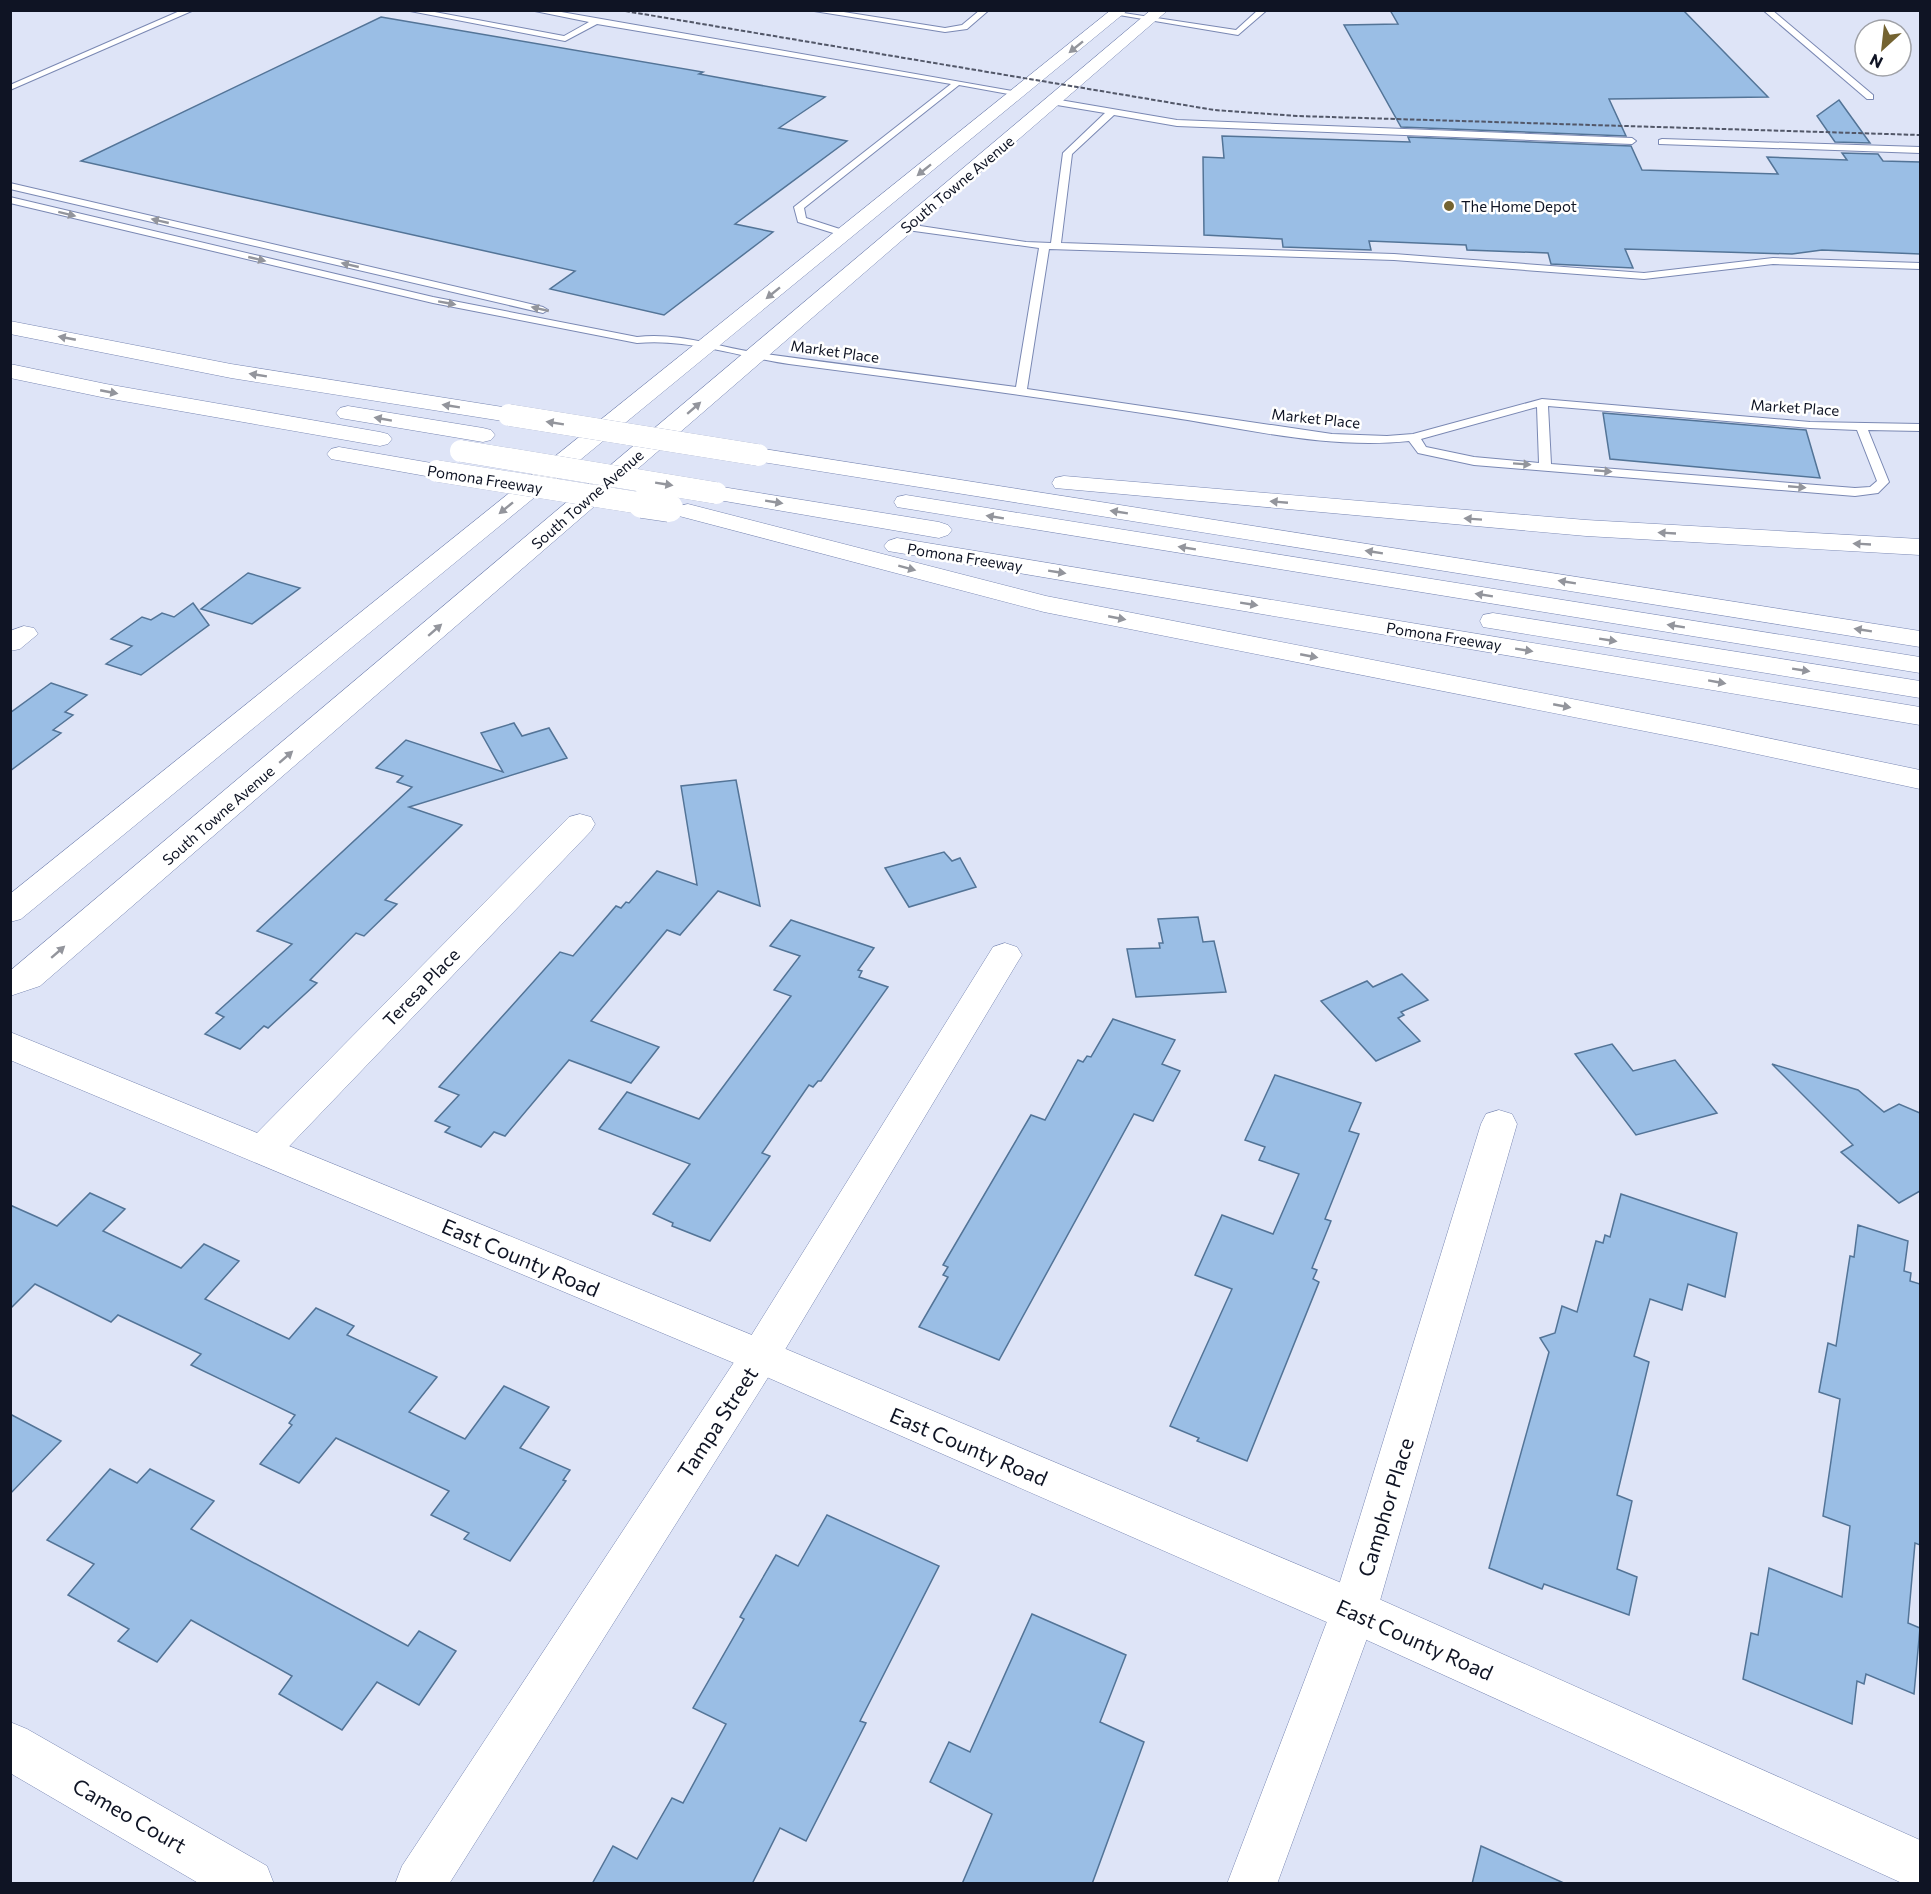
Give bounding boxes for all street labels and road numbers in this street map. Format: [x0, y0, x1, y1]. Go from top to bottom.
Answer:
street label: South Towne Avenue [897, 131, 1017, 237]
street label: Market Place [790, 336, 880, 366]
street label: Market Place [1750, 395, 1840, 419]
street label: Market Place [1271, 404, 1361, 432]
street label: South Towne Avenue [527, 445, 647, 552]
street label: Pomona Freeway [426, 461, 544, 497]
street label: Pomona Freeway [906, 539, 1024, 575]
street label: Pomona Freeway [1385, 618, 1503, 654]
street label: South Towne Avenue [158, 761, 278, 868]
street label: Teresa Place [378, 943, 464, 1031]
street label: East County Road [438, 1213, 604, 1301]
street label: Tampa Street [672, 1362, 762, 1482]
street label: East County Road [886, 1402, 1052, 1490]
street label: Camphor Place [1352, 1434, 1418, 1580]
street label: East County Road [1333, 1593, 1497, 1685]
street label: Cameo Court [69, 1772, 191, 1858]

